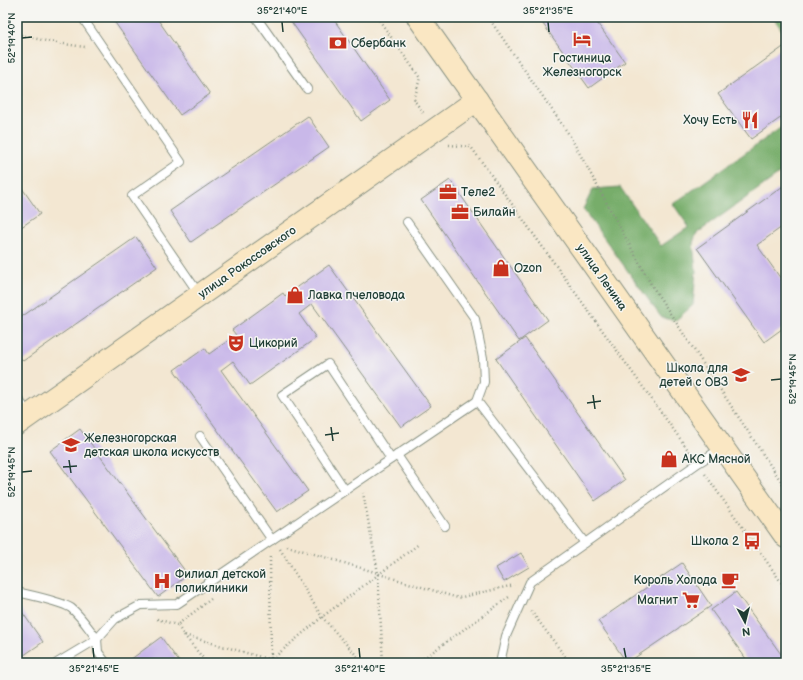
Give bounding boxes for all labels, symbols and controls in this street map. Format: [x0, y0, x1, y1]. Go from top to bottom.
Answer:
text: 35°21'40"E [257, 5, 308, 17]
text: 35°21'35"E [523, 5, 574, 17]
text: 52°19'40"N [6, 12, 18, 64]
hotel icon: Гостиница Железногорск [572, 29, 592, 49]
bank icon: Сбербанк [328, 33, 348, 53]
place label: Сбербанк [351, 36, 407, 51]
place label: Гостиница Железногорск [542, 51, 622, 80]
restaurant icon: Хочу Есть [740, 110, 760, 130]
place label: Хочу Есть [683, 113, 737, 128]
office icon: Теле2 [438, 182, 458, 202]
place label: Теле2 [461, 185, 495, 200]
office icon: Билайн [450, 202, 470, 222]
place label: Билайн [473, 205, 516, 220]
street label: улица Рокоссовского [195, 223, 299, 302]
street label: улица Ленина [573, 241, 630, 314]
shop icon: Ozon [491, 258, 511, 278]
place label: Ozon [514, 261, 542, 276]
shop icon: Лавка пчеловода [285, 285, 305, 305]
place label: Лавка пчеловода [307, 288, 405, 303]
theatre icon: Цикорий [226, 333, 246, 353]
place label: Цикорий [249, 336, 298, 351]
text: 52°19'45"N [787, 354, 799, 404]
place label: Школа для детей с ОВЗ [659, 361, 728, 390]
school or university icon: Школа для детей с ОВЗ [731, 365, 751, 385]
place label: Железногорская детская школа искусств [84, 431, 220, 460]
school or university icon: Железногорская детская школа искусств [61, 435, 81, 455]
text: 52°19'45"N [6, 447, 18, 497]
shop icon: АКС Мясной [659, 449, 679, 469]
place label: АКС Мясной [681, 452, 751, 467]
bus stop icon: Школа 2 [742, 531, 762, 551]
place label: Школа 2 [691, 534, 739, 549]
place label: Филиал детской поликлиники [175, 567, 266, 596]
cafe icon: Король Холода [720, 570, 740, 590]
hospital icon: Филиал детской поликлиники [152, 571, 172, 591]
place label: Король Холода [634, 573, 717, 588]
supermarket icon: Магнит [681, 590, 701, 610]
place label: Магнит [637, 593, 678, 608]
north arrow [725, 602, 765, 642]
text: N [741, 624, 751, 638]
text: 35°21'45"E [69, 663, 120, 675]
text: 35°21'40"E [335, 663, 386, 675]
text: 35°21'35"E [601, 663, 652, 675]

